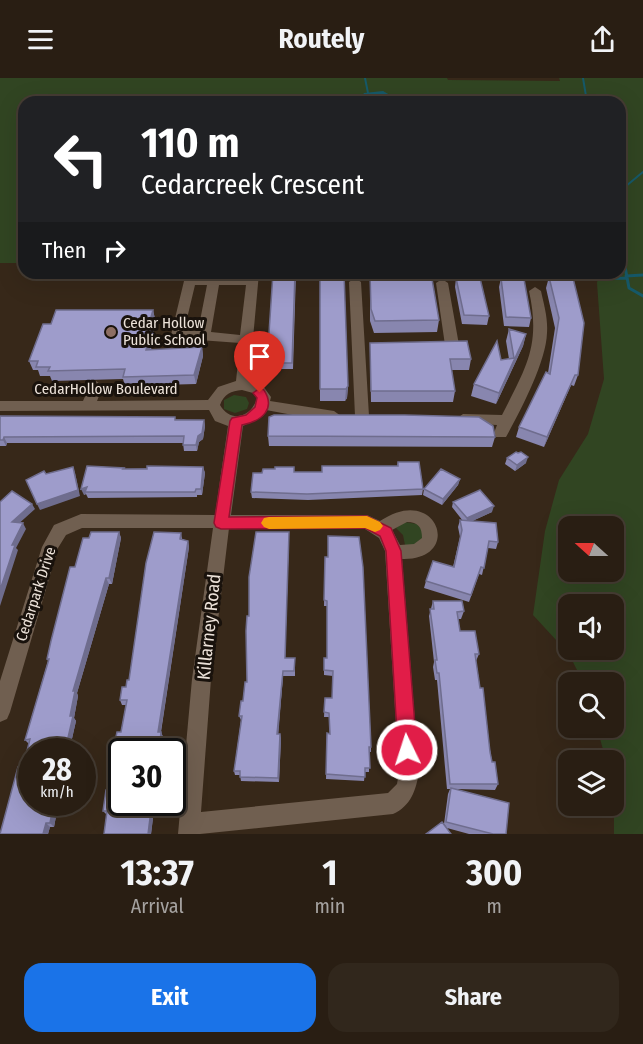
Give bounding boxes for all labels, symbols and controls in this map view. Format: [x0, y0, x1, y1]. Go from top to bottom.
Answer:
icon: menu [24, 23, 57, 56]
text: Routely [279, 23, 364, 55]
icon: share [586, 23, 619, 56]
text: 110 m [141, 118, 240, 168]
icon: left [42, 120, 120, 198]
text: Cedarcreek Crescent [141, 169, 364, 201]
icon: right [98, 234, 131, 267]
text: Then [42, 237, 86, 264]
place label: Cedar Hollow Public School [123, 314, 206, 349]
marker: Cedar Hollow Public School [104, 325, 118, 339]
pin [234, 331, 285, 393]
icon: arrive [243, 340, 276, 373]
street label: CedarHollow Boulevard [34, 380, 178, 398]
north arrow [558, 516, 624, 582]
map controls [558, 516, 624, 816]
street label: Cedarpark Drive [12, 545, 60, 643]
street label: Killarney Road [192, 573, 226, 681]
button: sound [558, 594, 624, 660]
button: search [558, 672, 624, 738]
position arrow [375, 718, 439, 782]
speed limit sign: 30 [108, 738, 186, 816]
button: layers [558, 750, 624, 816]
text: 28 [42, 752, 72, 788]
text: km/h [40, 783, 74, 801]
text: 13:37 [121, 851, 194, 895]
text: 1 [322, 851, 338, 895]
text: 300 [466, 851, 522, 895]
text: Arrival [131, 894, 184, 918]
text: min [314, 894, 345, 918]
text: m [486, 894, 502, 918]
button: Exit [24, 963, 316, 1032]
button: Share [328, 963, 619, 1032]

